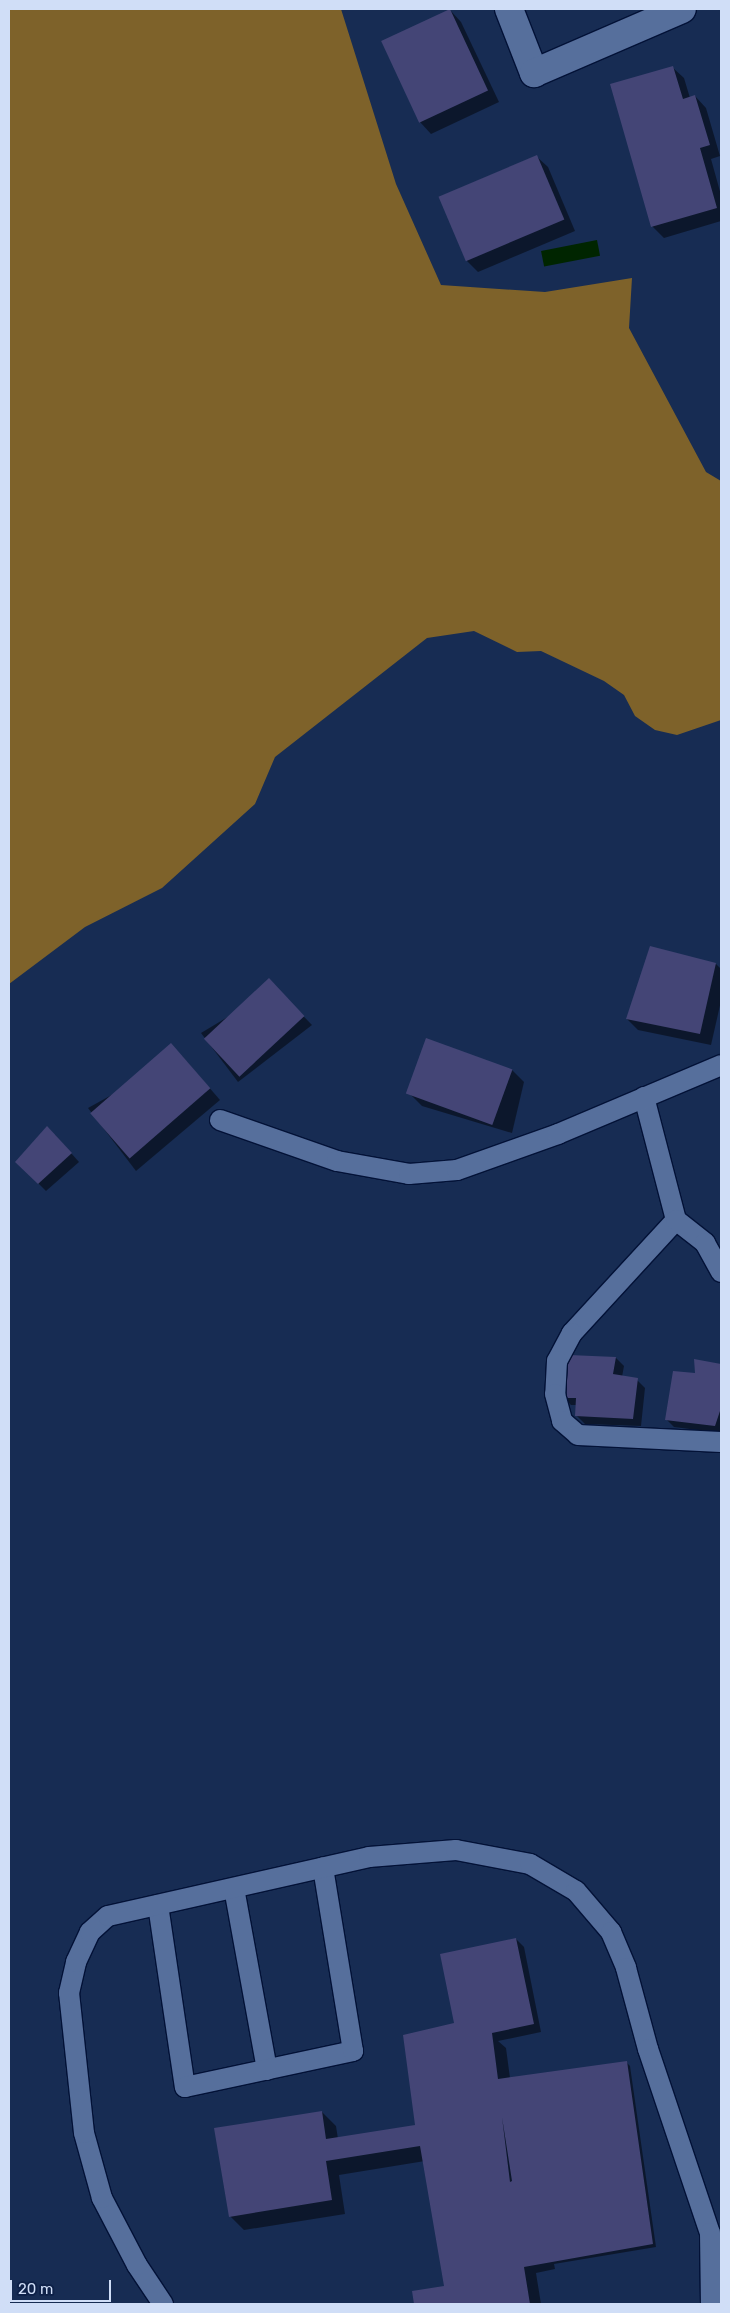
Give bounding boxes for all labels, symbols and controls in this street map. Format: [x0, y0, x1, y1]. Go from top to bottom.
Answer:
scale bar [12, 2270, 114, 2302]
text: 20 m [18, 2280, 53, 2298]

